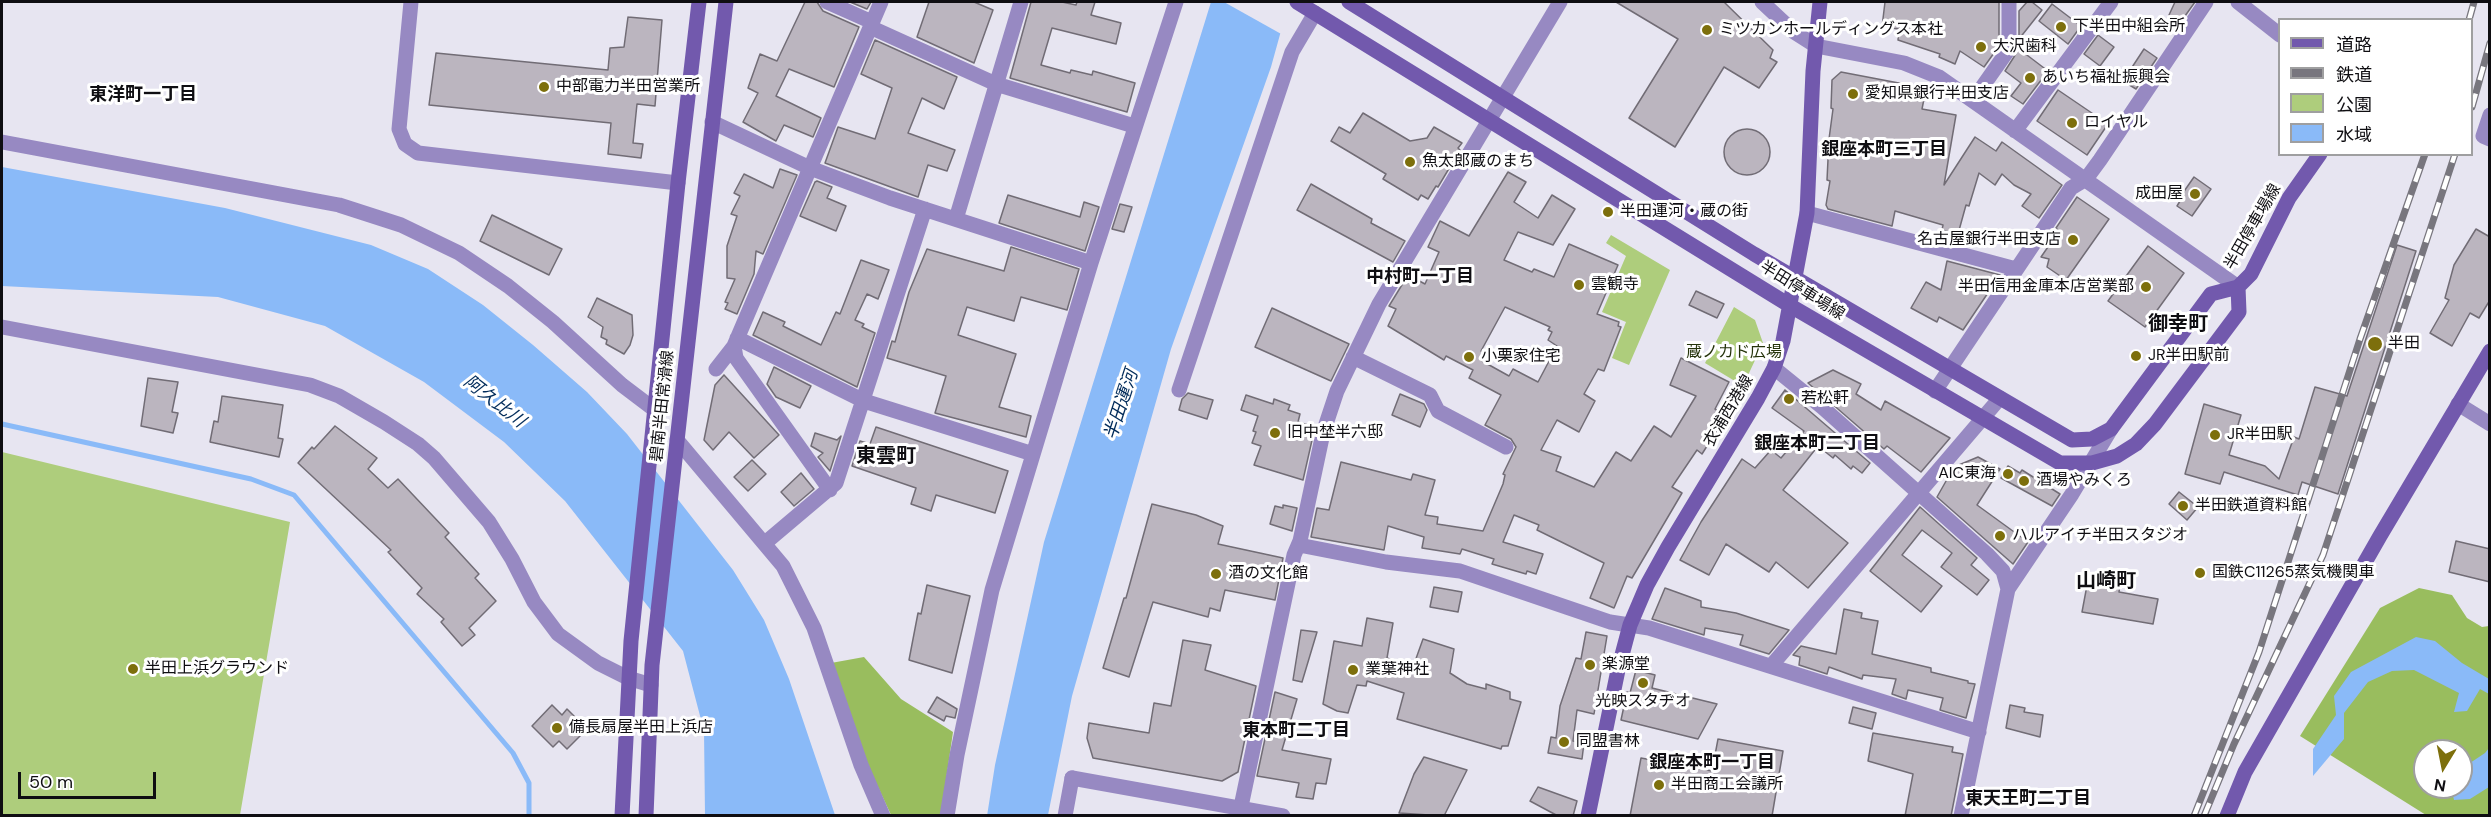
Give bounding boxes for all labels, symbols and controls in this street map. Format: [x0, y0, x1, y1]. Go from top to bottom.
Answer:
place label: 下半田中組会所 [2073, 17, 2185, 37]
legend [2278, 18, 2473, 156]
place label: ミツカンホールディングス本社 [1719, 20, 1943, 40]
marker: 下半田中組会所 [2054, 20, 2068, 34]
marker: ミツカンホールディングス本社 [1700, 23, 1714, 37]
text: 道路 [2336, 33, 2372, 57]
place label: 大沢歯科 [1993, 37, 2057, 57]
marker: 大沢歯科 [1974, 40, 1988, 54]
text: 鉄道 [2336, 63, 2372, 87]
place label: あいち福祉振興会 [2042, 68, 2170, 88]
marker: あいち福祉振興会 [2023, 71, 2037, 85]
place label: 中部電力半田営業所 [556, 77, 700, 97]
marker: 中部電力半田営業所 [537, 80, 551, 94]
district label: 東洋町一丁目 [89, 84, 197, 106]
place label: 愛知県銀行半田支店 [1865, 84, 2009, 104]
marker: 愛知県銀行半田支店 [1846, 87, 1860, 101]
text: 公園 [2336, 93, 2372, 117]
place label: ロイヤル [2084, 113, 2148, 133]
marker: ロイヤル [2065, 116, 2079, 130]
text: 水域 [2336, 123, 2372, 147]
district label: 銀座本町三丁目 [1821, 139, 1947, 161]
place label: 魚太郎蔵のまち [1422, 152, 1534, 172]
marker: 魚太郎蔵のまち [1403, 155, 1417, 169]
street label: 半田停車場線 [2221, 181, 2285, 273]
place label: 成田屋 [2135, 184, 2183, 204]
marker: 成田屋 [2188, 187, 2202, 201]
place label: 半田運河・蔵の街 [1620, 202, 1748, 222]
marker: 半田運河・蔵の街 [1601, 205, 1615, 219]
place label: 名古屋銀行半田支店 [1917, 230, 2061, 250]
marker: 名古屋銀行半田支店 [2066, 233, 2080, 247]
street label: 半田停車場線 [1756, 257, 1848, 325]
district label: 中村町一丁目 [1366, 266, 1474, 288]
place label: 雲観寺 [1591, 275, 1639, 295]
place label: 半田信用金庫本店営業部 [1958, 277, 2134, 297]
marker: 雲観寺 [1572, 278, 1586, 292]
marker: 半田信用金庫本店営業部 [2139, 280, 2153, 294]
district label: 御幸町 [2148, 313, 2208, 337]
place label: 半田 [2388, 334, 2420, 354]
marker: 半田 [2366, 335, 2384, 353]
park label: 蔵ノカド広場 [1686, 343, 1782, 363]
place label: JR半田駅前 [2148, 346, 2230, 366]
place label: 小栗家住宅 [1481, 347, 1561, 367]
street label: 碧南半田常滑線 [648, 349, 678, 463]
marker: JR半田駅前 [2129, 349, 2143, 363]
marker: 小栗家住宅 [1462, 350, 1476, 364]
water label: 半田運河 [1101, 367, 1143, 443]
water label: 阿久比川 [459, 371, 529, 433]
street label: 衣浦西港線 [1700, 372, 1758, 450]
place label: 若松軒 [1801, 389, 1849, 409]
marker: 若松軒 [1782, 392, 1796, 406]
place label: 旧中埜半六邸 [1287, 423, 1383, 443]
place label: JR半田駅 [2227, 425, 2293, 445]
marker: 旧中埜半六邸 [1268, 426, 1282, 440]
marker: JR半田駅 [2208, 428, 2222, 442]
district label: 銀座本町二丁目 [1754, 433, 1880, 455]
district label: 東雲町 [856, 445, 916, 469]
place label: AIC東海 [1938, 464, 1996, 484]
marker: AIC東海 [2001, 467, 2015, 481]
place label: 酒場やみくろ [2036, 471, 2132, 491]
marker: 酒場やみくろ [2017, 474, 2031, 488]
place label: 半田鉄道資料館 [2195, 496, 2307, 516]
marker: 半田鉄道資料館 [2176, 499, 2190, 513]
place label: ハルアイチ半田スタジオ [2012, 526, 2188, 546]
marker: ハルアイチ半田スタジオ [1993, 529, 2007, 543]
place label: 国鉄C11265蒸気機関車 [2212, 563, 2374, 583]
place label: 酒の文化館 [1228, 564, 1308, 584]
marker: 国鉄C11265蒸気機関車 [2193, 566, 2207, 580]
marker: 酒の文化館 [1209, 567, 1223, 581]
district label: 山崎町 [2076, 570, 2136, 594]
place label: 楽源堂 [1602, 655, 1650, 675]
marker: 楽源堂 [1583, 658, 1597, 672]
place label: 半田上浜グラウンド [145, 659, 289, 679]
place label: 業葉神社 [1365, 660, 1429, 680]
marker: 半田上浜グラウンド [126, 662, 140, 676]
marker: 業葉神社 [1346, 663, 1360, 677]
marker: 光映スタヂオ [1636, 676, 1650, 690]
place label: 光映スタヂオ [1595, 692, 1691, 712]
place label: 備長扇屋半田上浜店 [569, 718, 713, 738]
district label: 東本町二丁目 [1242, 720, 1350, 742]
marker: 備長扇屋半田上浜店 [550, 721, 564, 735]
place label: 同盟書林 [1576, 732, 1640, 752]
marker: 同盟書林 [1557, 735, 1571, 749]
north arrow [2413, 739, 2473, 799]
district label: 銀座本町一丁目 [1649, 752, 1775, 774]
scale bar [21, 760, 159, 798]
text: 50 m [29, 770, 73, 794]
text: N [2433, 774, 2448, 797]
place label: 半田商工会議所 [1671, 775, 1783, 795]
marker: 半田商工会議所 [1652, 778, 1666, 792]
district label: 東天王町二丁目 [1965, 788, 2091, 810]

